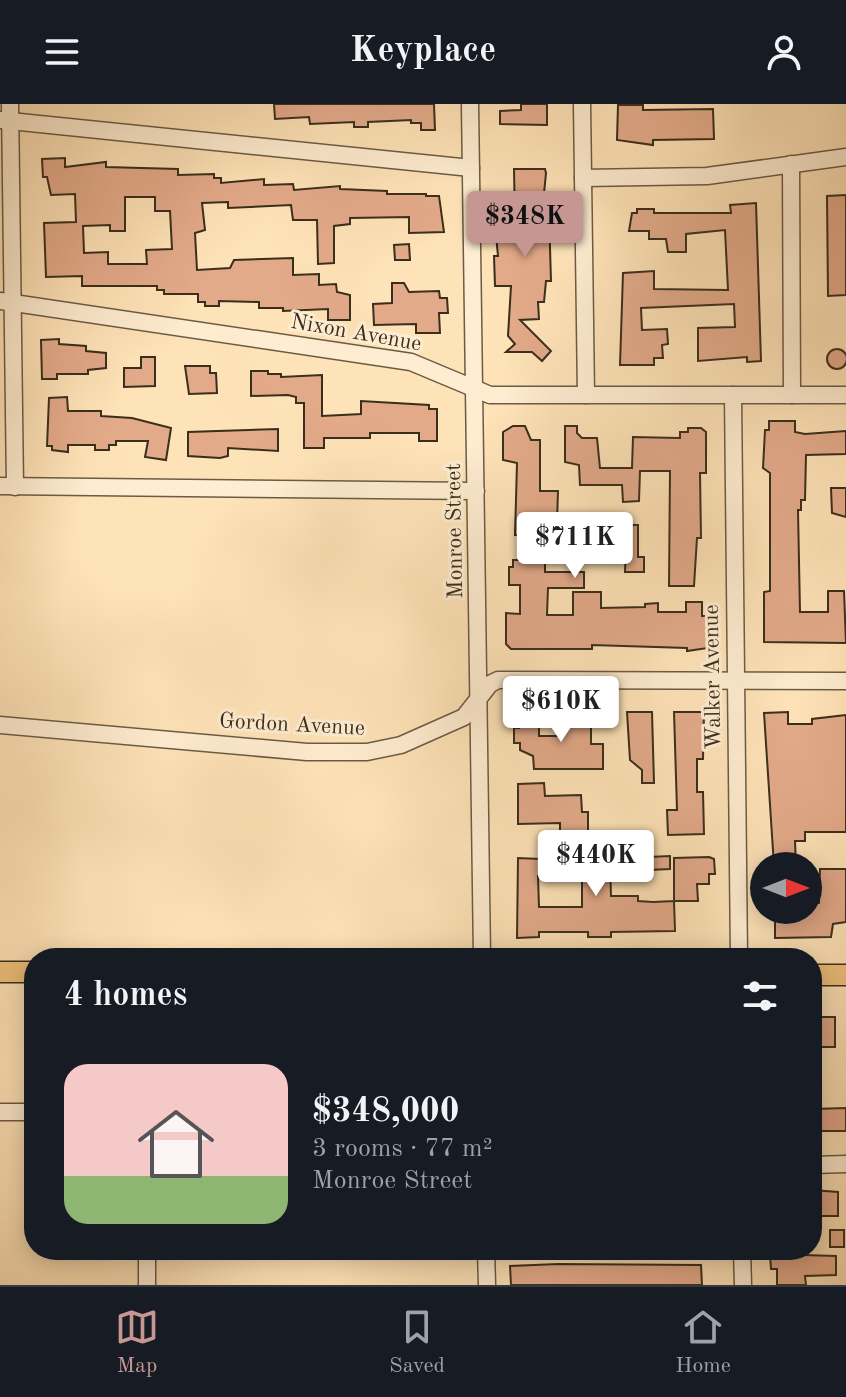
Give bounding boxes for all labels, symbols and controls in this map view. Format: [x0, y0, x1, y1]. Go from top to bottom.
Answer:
icon: menu [40, 30, 84, 74]
icon: person [762, 30, 806, 74]
text: Keyplace [350, 34, 496, 70]
pin: $348K [469, 191, 581, 259]
text: $348K [485, 204, 565, 230]
street label: Nixon Avenue [289, 311, 423, 355]
street label: Monroe Street [443, 463, 467, 599]
pin: $711K [519, 512, 631, 580]
text: $711K [535, 525, 615, 551]
street label: Walker Avenue [701, 604, 725, 750]
pin: $610K [505, 676, 617, 744]
text: $610K [521, 689, 601, 715]
street label: Gordon Avenue [218, 710, 366, 740]
pin: $440K [540, 830, 652, 898]
text: $440K [556, 843, 636, 869]
north arrow [750, 852, 822, 924]
map controls [750, 852, 822, 924]
icon: filters [738, 974, 782, 1018]
text: 4 homes [64, 979, 187, 1013]
text: $348,000 [312, 1095, 460, 1129]
icon: home [128, 1096, 224, 1192]
text: 3 rooms · 77 m² [312, 1136, 493, 1162]
text: Monroe Street [312, 1168, 472, 1194]
tab: Map [115, 1305, 159, 1380]
tab: Saved [389, 1305, 445, 1380]
tab: Home [675, 1305, 731, 1380]

